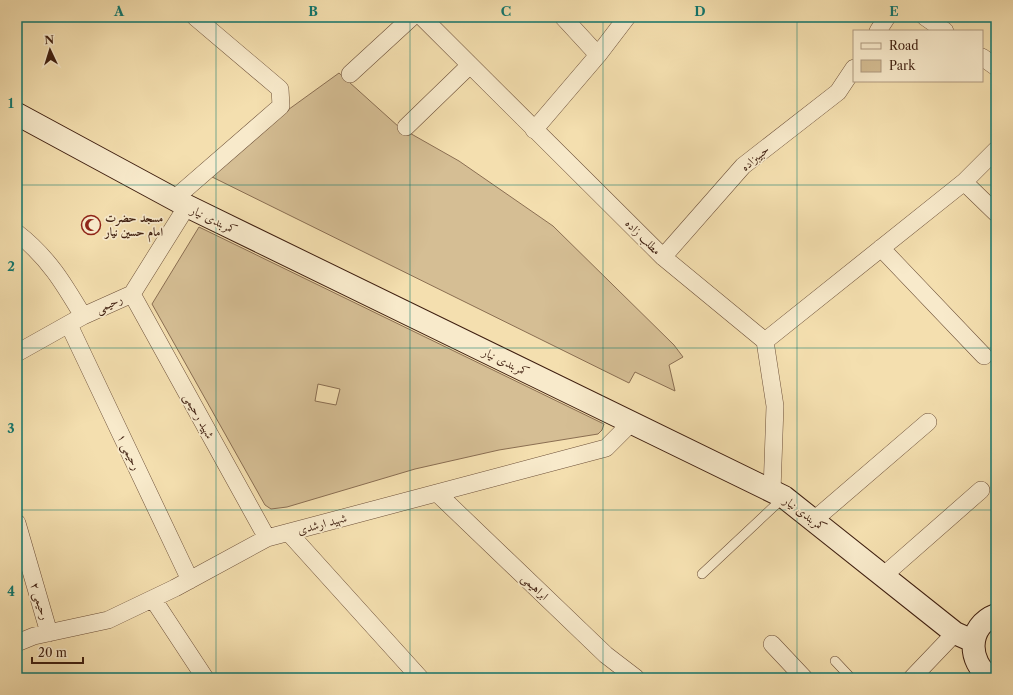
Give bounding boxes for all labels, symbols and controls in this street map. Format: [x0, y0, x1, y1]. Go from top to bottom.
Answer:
text: A [113, 3, 125, 19]
text: B [308, 3, 318, 19]
text: C [501, 3, 511, 19]
text: D [694, 3, 706, 19]
text: E [889, 3, 899, 19]
north arrow [30, 30, 70, 70]
legend [853, 30, 983, 82]
text: N [44, 33, 55, 47]
text: Road [889, 38, 919, 53]
text: Park [889, 58, 916, 73]
text: 1 [8, 95, 14, 111]
street label: حبیبزاده [737, 141, 773, 175]
street label: کمربندی نیار [187, 201, 240, 238]
place label: مسجد حضرت امام حسین نیار [103, 210, 164, 243]
mosque icon: مسجد حضرت امام حسین نیار [80, 214, 102, 236]
street label: مطلب زاده [622, 216, 664, 258]
text: 2 [7, 258, 15, 274]
street label: رحیمی [93, 291, 126, 318]
street label: کمربندی نیار [479, 343, 532, 380]
street label: شهید رحیمی [179, 390, 218, 442]
text: 3 [7, 420, 15, 436]
street label: رحیمی ۱ [113, 431, 144, 473]
street label: کمربندی نیار [779, 492, 830, 535]
street label: شهید ارشدی [296, 510, 348, 538]
street label: ابراهیمی [517, 570, 552, 605]
street label: رحیمی ۲ [26, 580, 53, 622]
text: 4 [7, 583, 15, 599]
scale bar [32, 639, 83, 665]
text: 20 m [38, 645, 67, 660]

